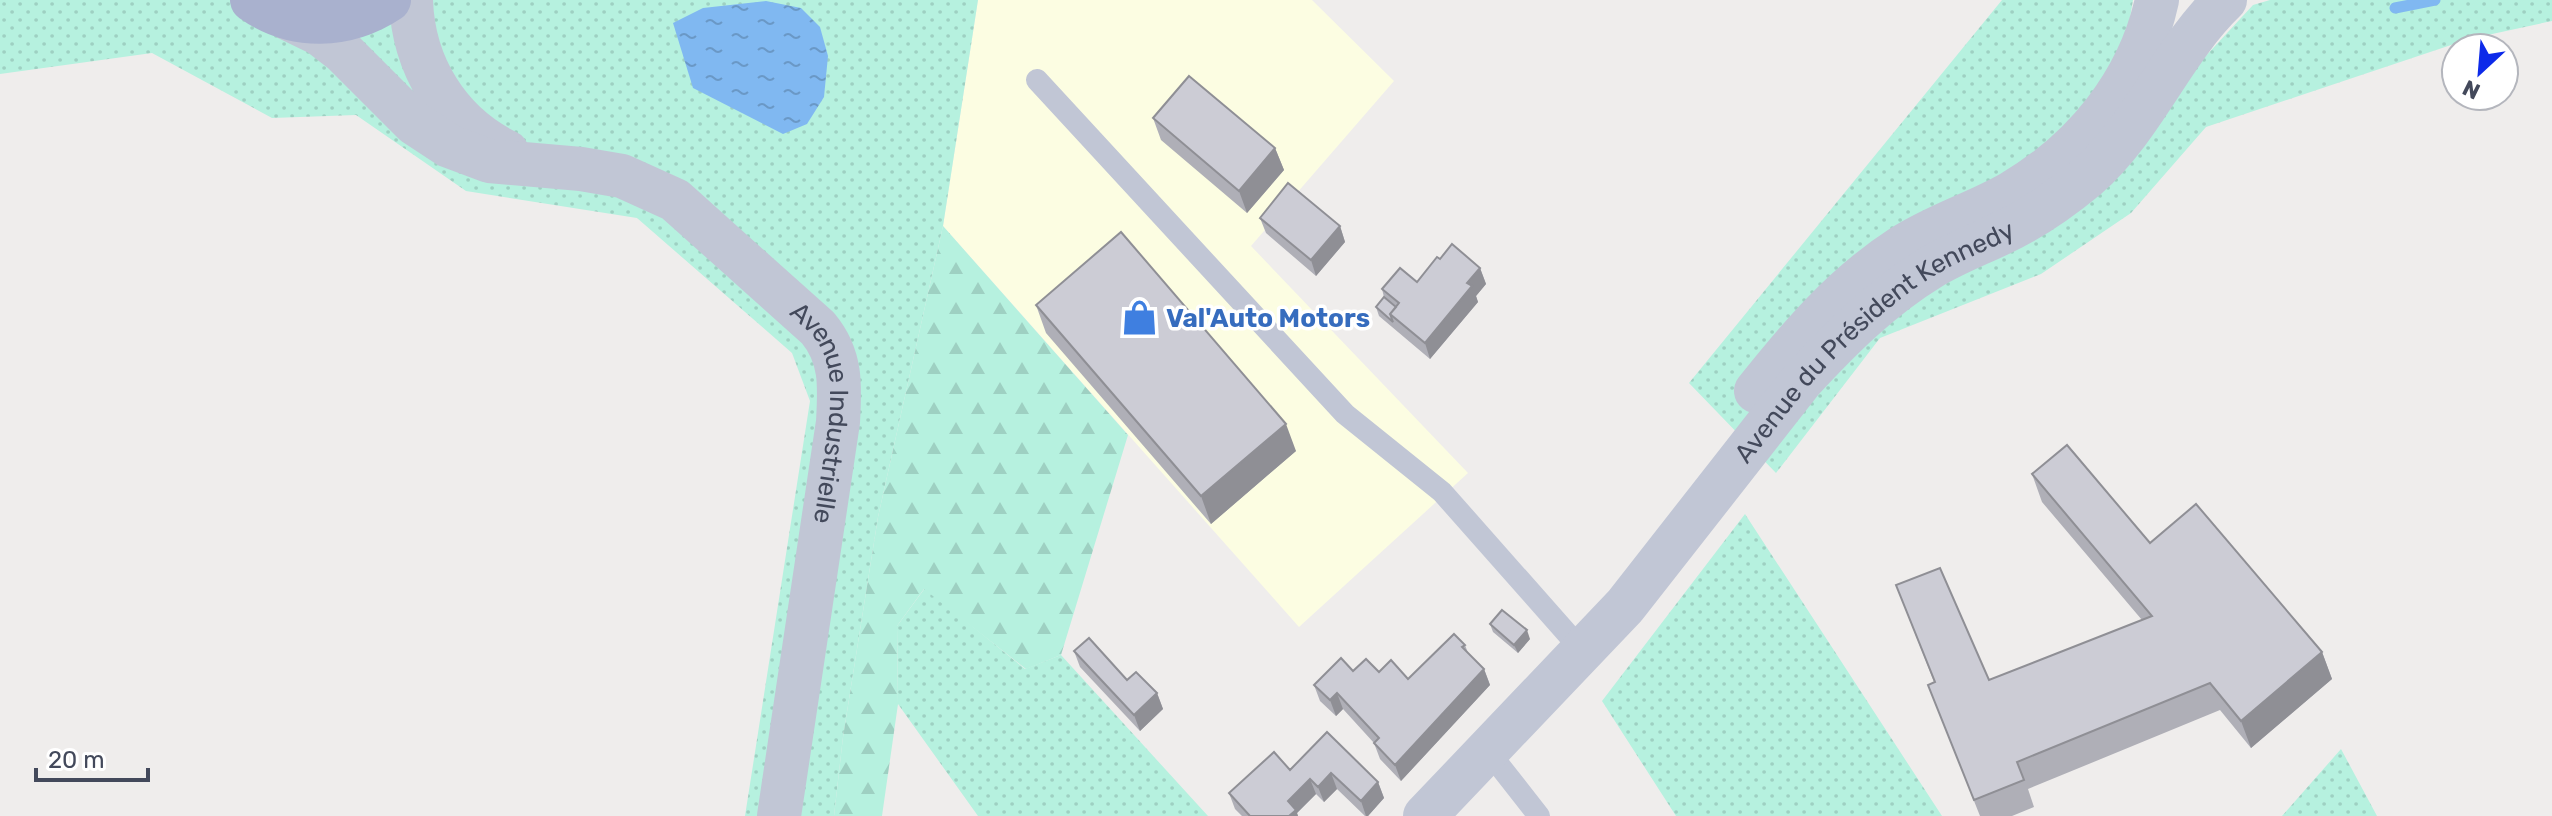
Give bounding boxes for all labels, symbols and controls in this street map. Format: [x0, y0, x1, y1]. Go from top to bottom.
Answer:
north arrow [2440, 32, 2520, 112]
text: N [2458, 74, 2484, 105]
street label: Avenue du Président Kennedy [1728, 214, 2020, 469]
street label: Avenue Industrielle [784, 296, 854, 526]
shop icon: Val'Auto Motors [1121, 299, 1159, 337]
place label: Val'Auto Motors [1166, 303, 1370, 334]
scale bar [36, 732, 148, 782]
text: 20 m [48, 746, 105, 774]

